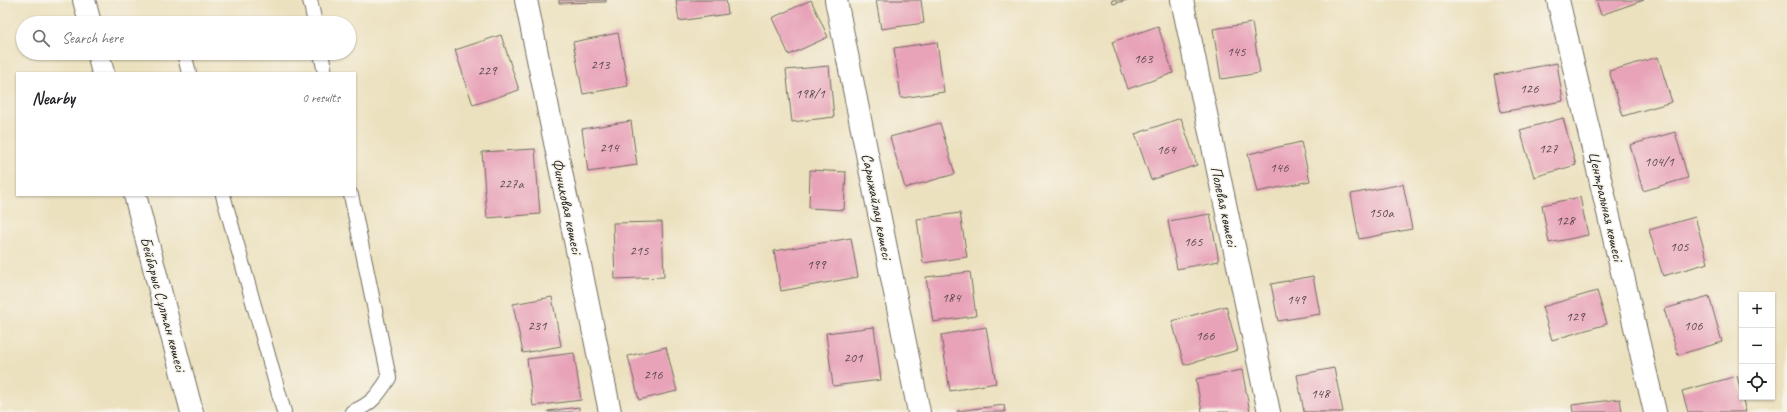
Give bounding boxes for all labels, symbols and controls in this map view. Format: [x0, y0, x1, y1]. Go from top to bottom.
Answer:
search box [16, 16, 356, 60]
icon: search [30, 27, 52, 49]
text: Search here [62, 29, 123, 48]
house number: 145 [1227, 43, 1246, 60]
house number: 163 [1134, 50, 1154, 67]
house number: 213 [591, 56, 611, 73]
house number: 229 [478, 62, 498, 79]
house number: 126 [1520, 80, 1539, 97]
house number: 198/1 [795, 85, 826, 102]
text: Nearby [32, 88, 75, 109]
text: 0 results [302, 90, 340, 106]
house number: 214 [600, 139, 620, 156]
house number: 127 [1539, 140, 1558, 157]
house number: 164 [1157, 141, 1177, 158]
street label: Центральная көшесі [1584, 149, 1629, 265]
street label: Сарыжайлау көшесі [857, 152, 897, 263]
house number: 104/1 [1644, 153, 1675, 170]
street label: Финиковая көшесі [547, 157, 587, 258]
house number: 146 [1270, 159, 1289, 176]
street label: Полевая көшесі [1206, 164, 1243, 250]
house number: 227а [498, 175, 524, 192]
house number: 150а [1368, 204, 1394, 221]
house number: 128 [1556, 212, 1576, 229]
house number: 165 [1184, 233, 1203, 250]
street label: Бейбарыс Сұлтан көшесі [135, 235, 191, 376]
house number: 105 [1670, 238, 1689, 255]
house number: 215 [630, 242, 649, 259]
house number: 199 [807, 256, 827, 273]
house number: 184 [942, 289, 962, 306]
house number: 149 [1287, 291, 1307, 308]
map controls [1739, 292, 1775, 400]
button: + [1739, 292, 1775, 328]
house number: 129 [1566, 308, 1586, 325]
house number: 231 [528, 317, 547, 334]
house number: 106 [1684, 317, 1703, 334]
house number: 166 [1196, 327, 1215, 344]
button: − [1739, 328, 1775, 364]
house number: 201 [844, 349, 863, 366]
button: locate [1739, 364, 1775, 400]
house number: 216 [644, 366, 663, 383]
house number: 148 [1311, 385, 1331, 402]

